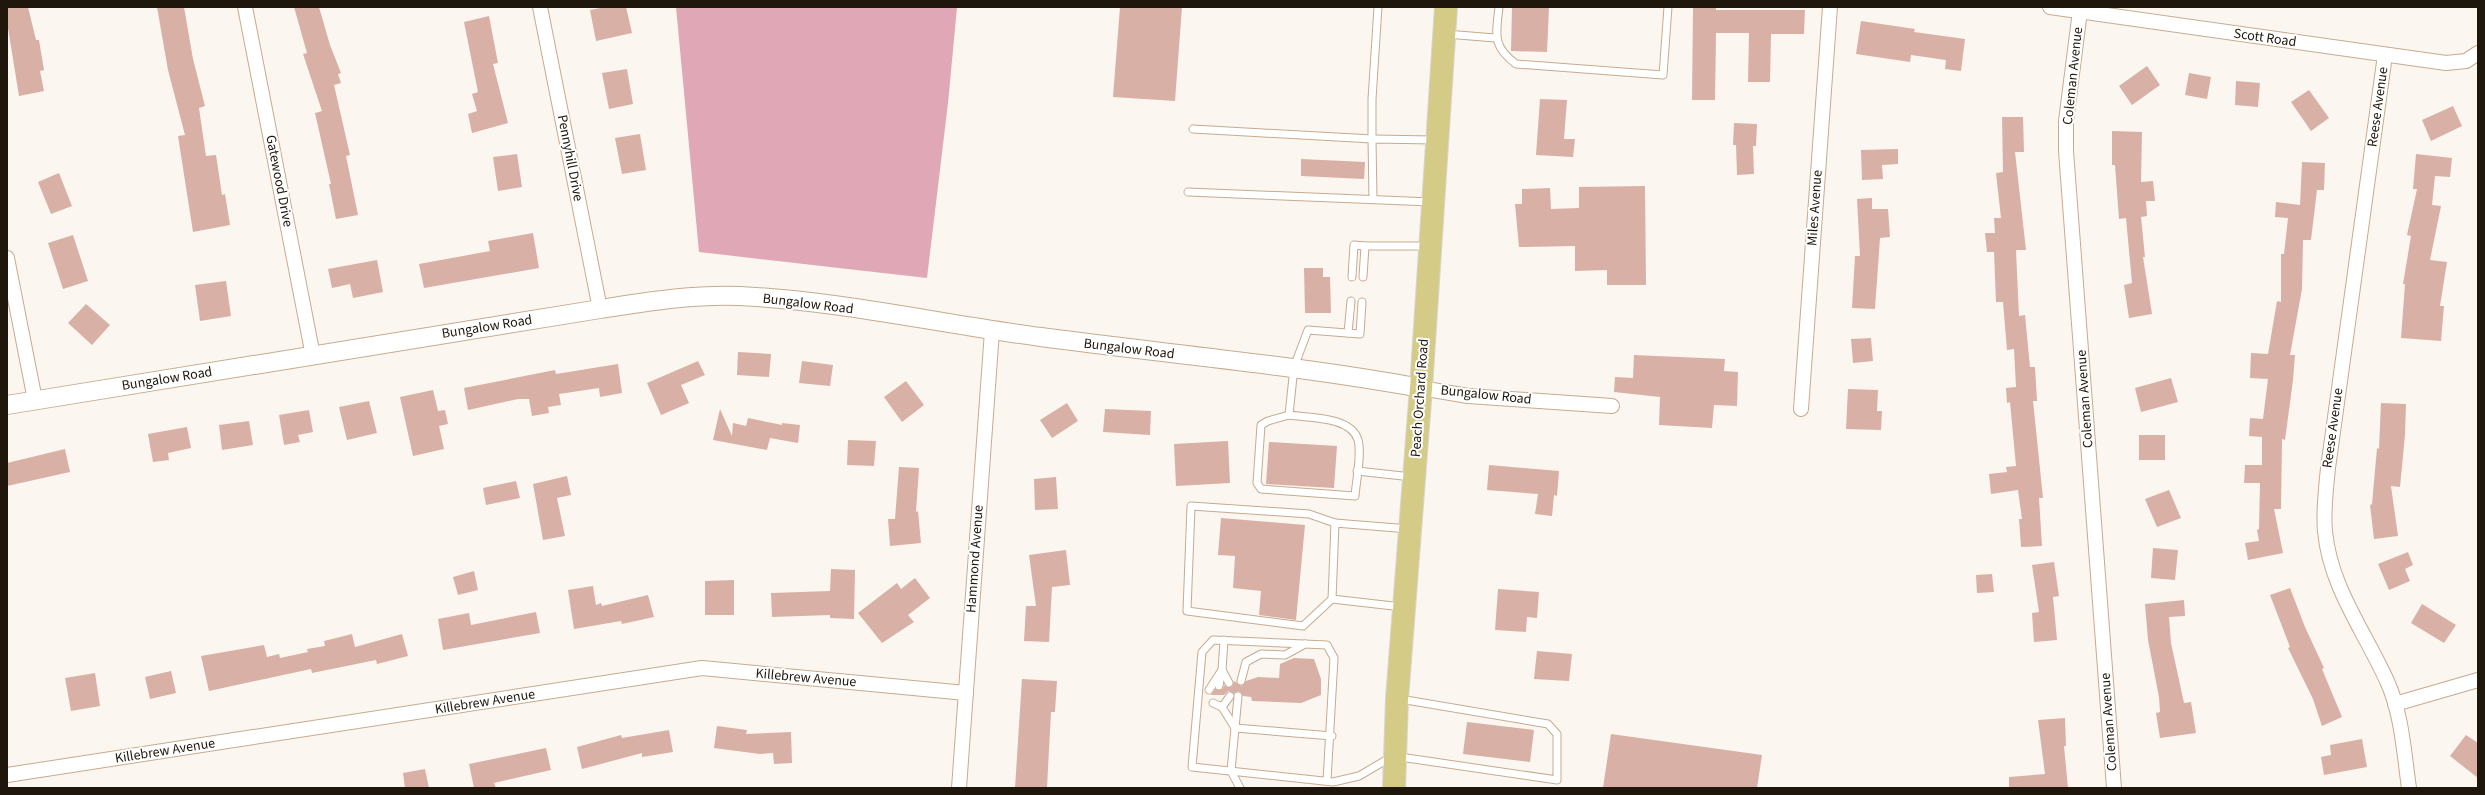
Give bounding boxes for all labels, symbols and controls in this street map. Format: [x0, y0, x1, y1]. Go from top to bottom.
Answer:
street label: Scott Road [2232, 24, 2298, 52]
street label: Coleman Avenue [2058, 26, 2088, 126]
street label: Reese Avenue [2362, 66, 2394, 148]
street label: Pennyhill Drive [552, 113, 588, 203]
street label: Gatewood Drive [260, 133, 298, 229]
street label: Miles Avenue [1802, 169, 1828, 247]
street label: Bungalow Road [761, 289, 855, 319]
street label: Bungalow Road [440, 310, 534, 344]
street label: Bungalow Road [1082, 334, 1176, 364]
street label: Peach Orchard Road [1406, 338, 1434, 458]
street label: Coleman Avenue [2072, 349, 2098, 449]
street label: Bungalow Road [120, 362, 214, 396]
street label: Bungalow Road [1439, 380, 1533, 410]
street label: Reese Avenue [2317, 387, 2349, 469]
street label: Hammond Avenue [961, 504, 989, 614]
street label: Killebrew Avenue [755, 664, 857, 692]
street label: Coleman Avenue [2096, 672, 2122, 772]
street label: Killebrew Avenue [433, 684, 537, 720]
street label: Killebrew Avenue [113, 733, 217, 769]

